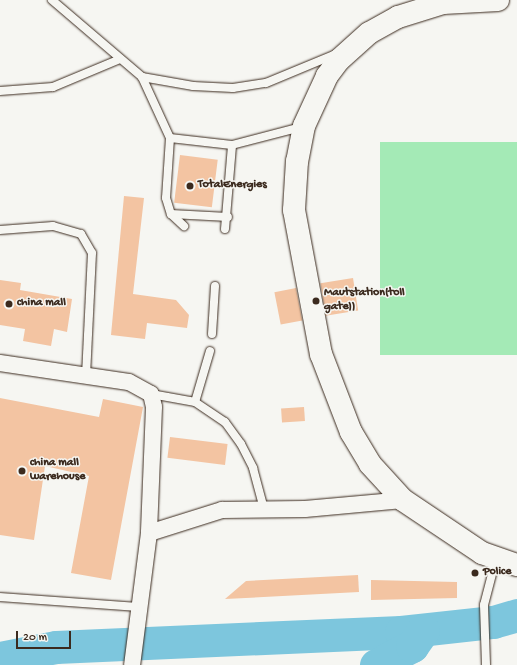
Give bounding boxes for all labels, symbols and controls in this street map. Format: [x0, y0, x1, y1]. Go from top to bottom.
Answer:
place label: TotalEnergies [198, 179, 267, 193]
marker: TotalEnergies [185, 181, 195, 191]
place label: Mautstation(toll gate)) [324, 287, 405, 315]
marker: Mautstation(toll gate)) [311, 296, 321, 306]
place label: china mall [17, 297, 66, 311]
marker: china mall [4, 299, 14, 309]
place label: china mall warehouse [30, 457, 85, 485]
marker: china mall warehouse [17, 466, 27, 476]
place label: Police [483, 566, 511, 580]
marker: Police [470, 568, 480, 578]
scale bar [18, 623, 73, 649]
text: 20 m [23, 631, 47, 645]

